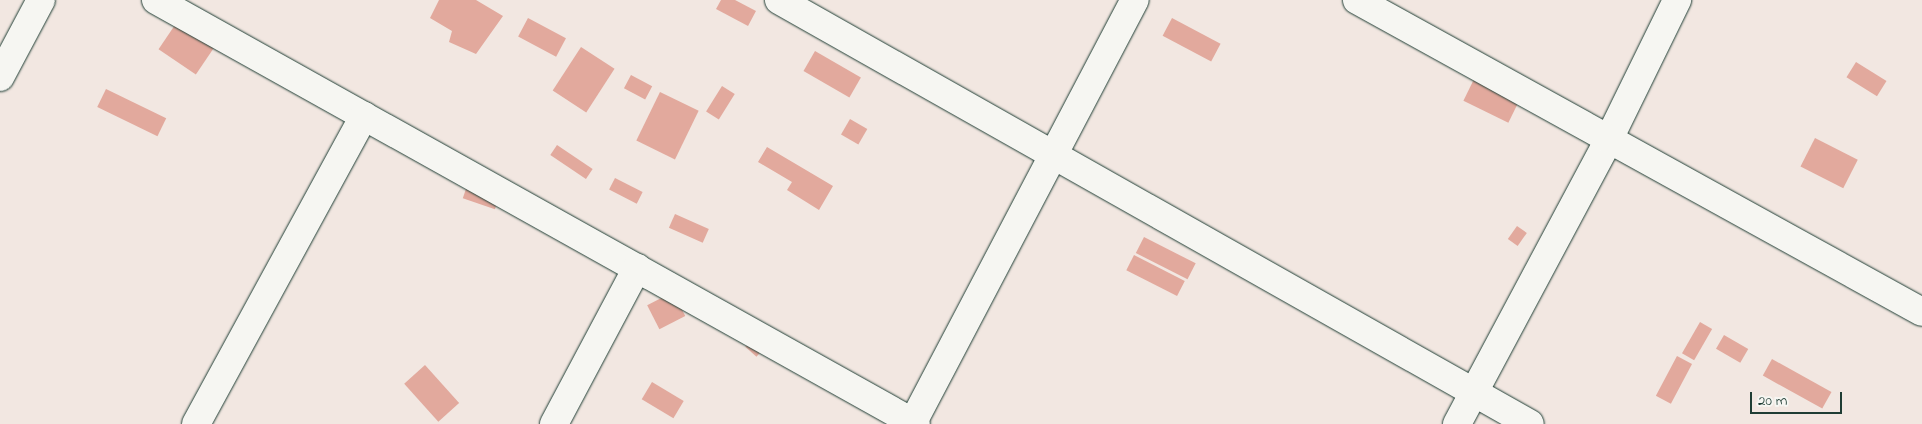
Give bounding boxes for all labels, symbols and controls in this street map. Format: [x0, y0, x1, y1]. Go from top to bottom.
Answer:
scale bar [1752, 382, 1844, 414]
text: 20 m [1758, 390, 1787, 412]

